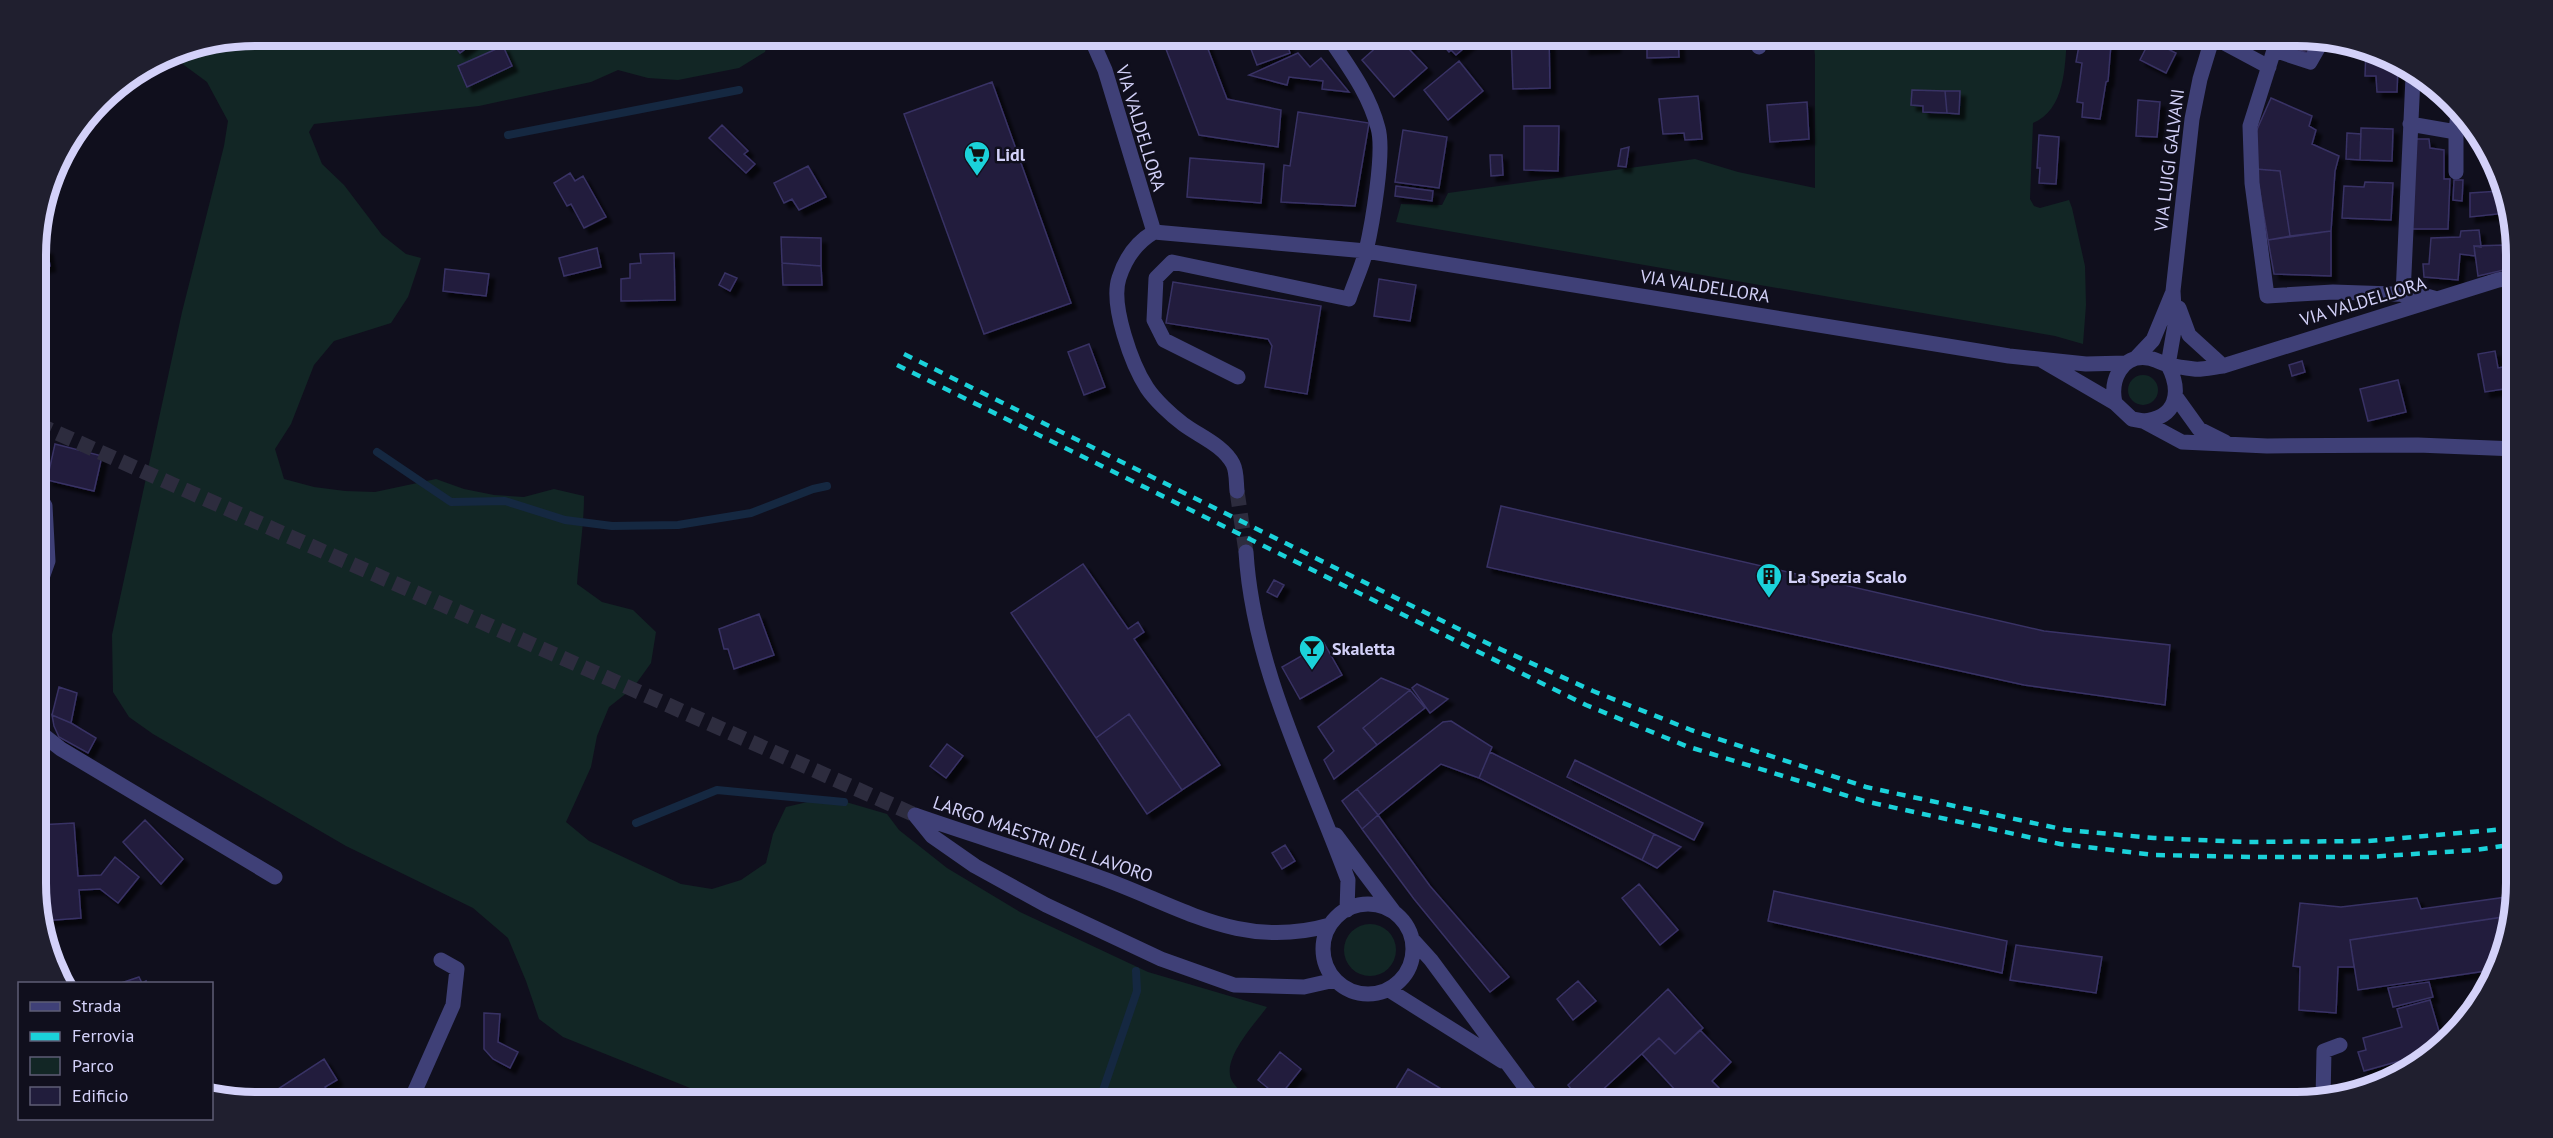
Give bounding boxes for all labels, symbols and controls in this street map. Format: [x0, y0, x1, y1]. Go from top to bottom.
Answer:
street label: VIA VALDELLORA [1111, 61, 1171, 194]
street label: VIA LUIGI GALVANI [2149, 87, 2189, 234]
supermarket icon: Lidl [962, 139, 992, 177]
place label: Lidl [996, 143, 1026, 166]
street label: VIA VALDELLORA [1638, 264, 1772, 308]
street label: VIA VALDELLORA [2296, 271, 2429, 331]
building icon: La Spezia Scalo [1754, 561, 1784, 599]
place label: La Spezia Scalo [1788, 565, 1907, 588]
bar icon: Skaletta [1297, 633, 1327, 671]
place label: Skaletta [1332, 637, 1395, 660]
street label: LARGO MAESTRI DEL LAVORO [930, 791, 1156, 887]
legend [18, 982, 213, 1120]
text: Strada [72, 994, 121, 1017]
text: Ferrovia [72, 1024, 135, 1047]
text: Parco [72, 1054, 114, 1077]
text: Edificio [72, 1084, 128, 1107]

